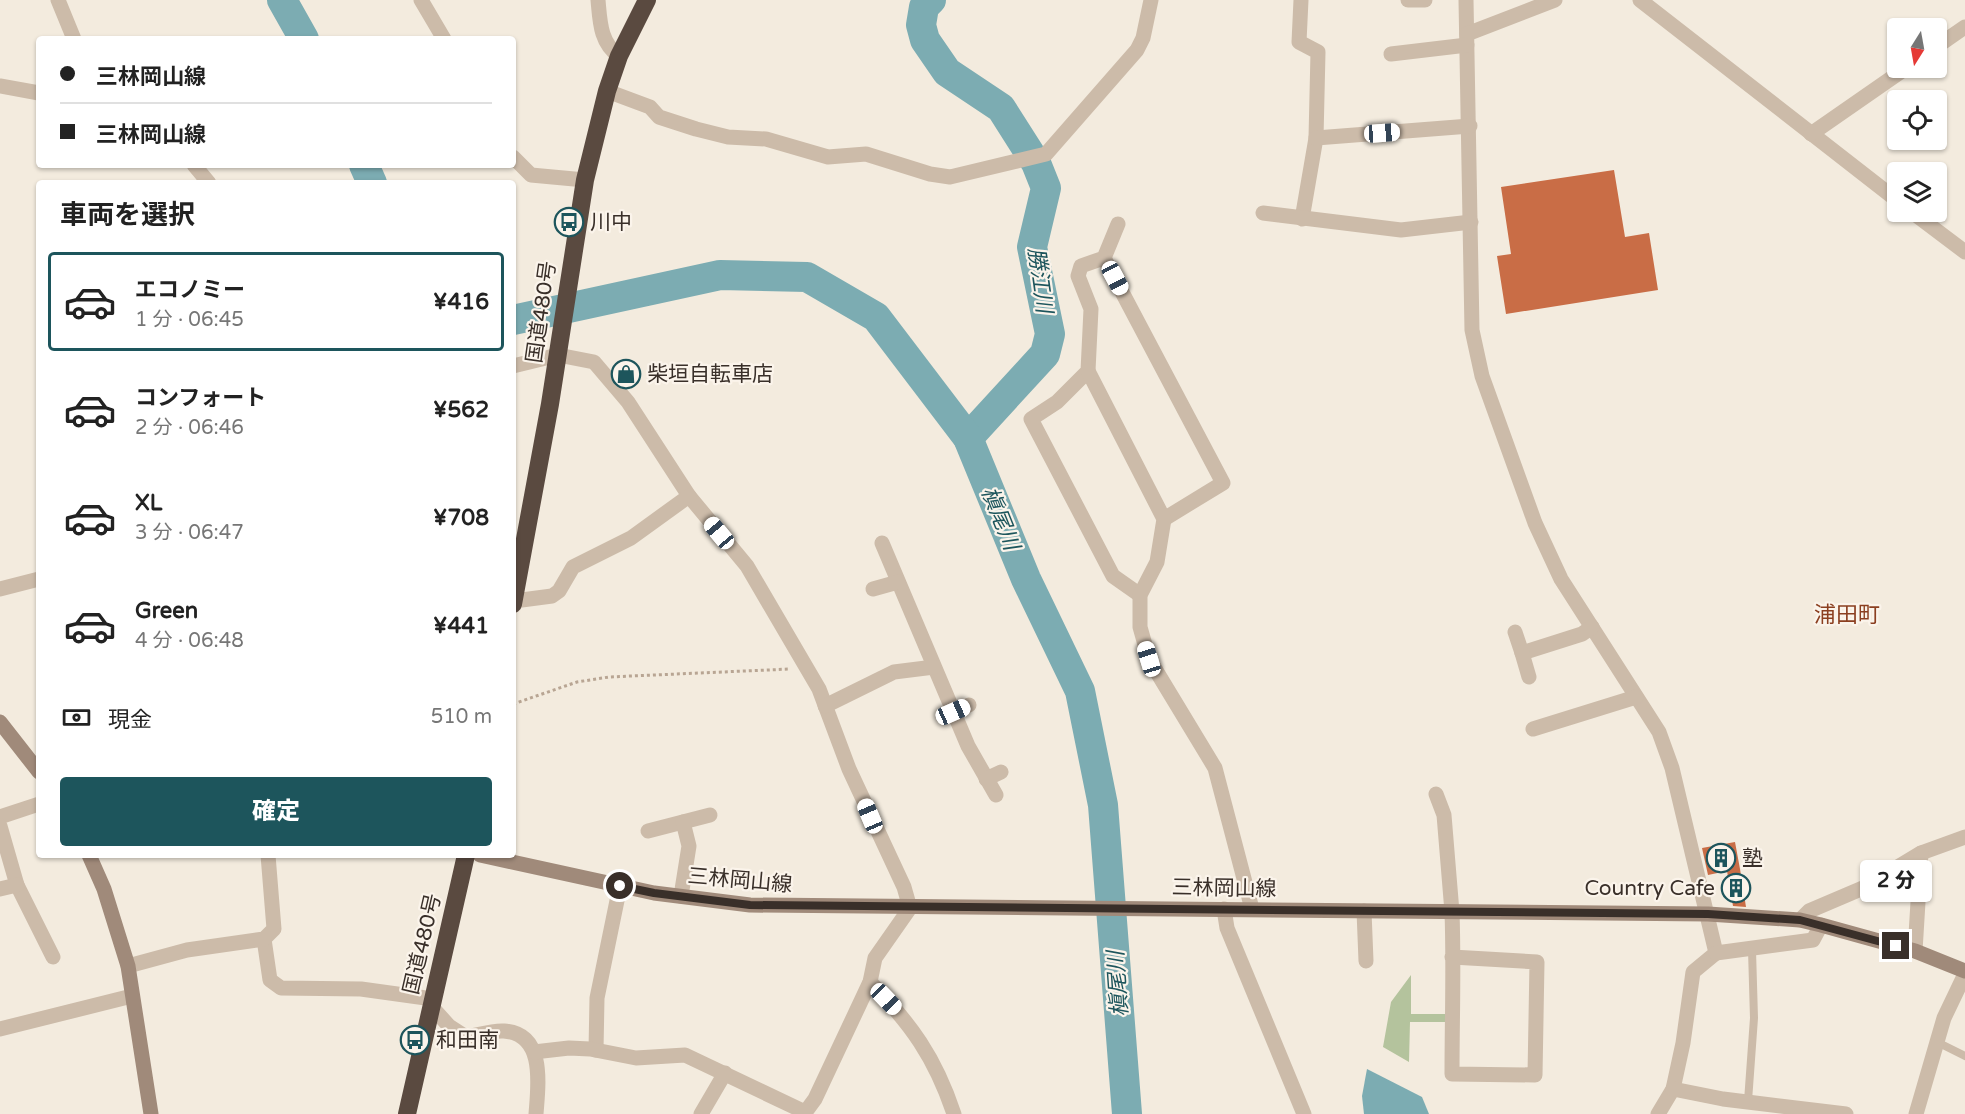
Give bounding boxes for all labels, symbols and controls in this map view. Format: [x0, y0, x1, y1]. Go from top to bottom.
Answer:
north arrow [1887, 18, 1947, 78]
map controls [1887, 18, 1947, 222]
text: 三林岡山線 [96, 64, 206, 90]
button: locate [1887, 90, 1947, 150]
text: 三林岡山線 [96, 122, 206, 148]
car [1363, 123, 1401, 143]
button: layers [1887, 162, 1947, 222]
text: 車両を選択 [60, 199, 195, 232]
bus stop icon: 川中 [553, 206, 585, 238]
place label: 川中 [590, 210, 632, 235]
water label: 勝江川 [1023, 246, 1058, 317]
car [1099, 258, 1131, 298]
street label: 国道480号 [522, 260, 561, 365]
icon: car [63, 275, 117, 329]
text: エコノミー [135, 277, 245, 303]
text: ¥416 [433, 289, 489, 315]
text: 1 分 · 06:45 [135, 308, 244, 332]
shop icon: 柴垣自転車店 [610, 358, 642, 390]
place label: 柴垣自転車店 [647, 362, 773, 387]
icon: car [63, 383, 117, 437]
text: コンフォート [135, 385, 266, 411]
text: ¥562 [433, 397, 489, 423]
text: 2 分 · 06:46 [135, 416, 244, 440]
water label: 槇尾川 [976, 483, 1025, 556]
text: XL [135, 490, 162, 516]
icon: car [63, 491, 117, 545]
text: ¥708 [433, 505, 489, 531]
car [701, 513, 737, 553]
text: 3 分 · 06:47 [135, 521, 244, 545]
text: Green [135, 598, 198, 624]
icon: car [63, 599, 117, 653]
district label: 浦田町 [1814, 602, 1880, 628]
text: ¥441 [433, 613, 489, 639]
text: 4 分 · 06:48 [135, 629, 244, 653]
car [1135, 639, 1163, 679]
car [933, 696, 973, 728]
icon: cash [60, 701, 93, 734]
text: 510 m [431, 705, 492, 729]
text: 現金 [108, 707, 152, 733]
button: 確定 [60, 777, 492, 846]
car [855, 796, 885, 836]
building icon: 塾 [1705, 842, 1737, 874]
place label: 塾 [1742, 846, 1763, 871]
callout: 2 分 [1860, 859, 1932, 901]
street label: 三林岡山線 [687, 863, 793, 898]
text: 2 分 [1877, 869, 1915, 893]
route start [606, 872, 633, 899]
building icon: Country Cafe [1720, 872, 1752, 904]
street label: 三林岡山線 [1171, 875, 1277, 902]
place label: Country Cafe [1584, 876, 1715, 901]
street label: 国道480号 [399, 891, 446, 997]
route end [1882, 932, 1909, 959]
water label: 槇尾川 [1103, 948, 1133, 1018]
car [867, 980, 905, 1018]
bus stop icon: 和田南 [399, 1024, 431, 1056]
place label: 和田南 [436, 1028, 499, 1053]

